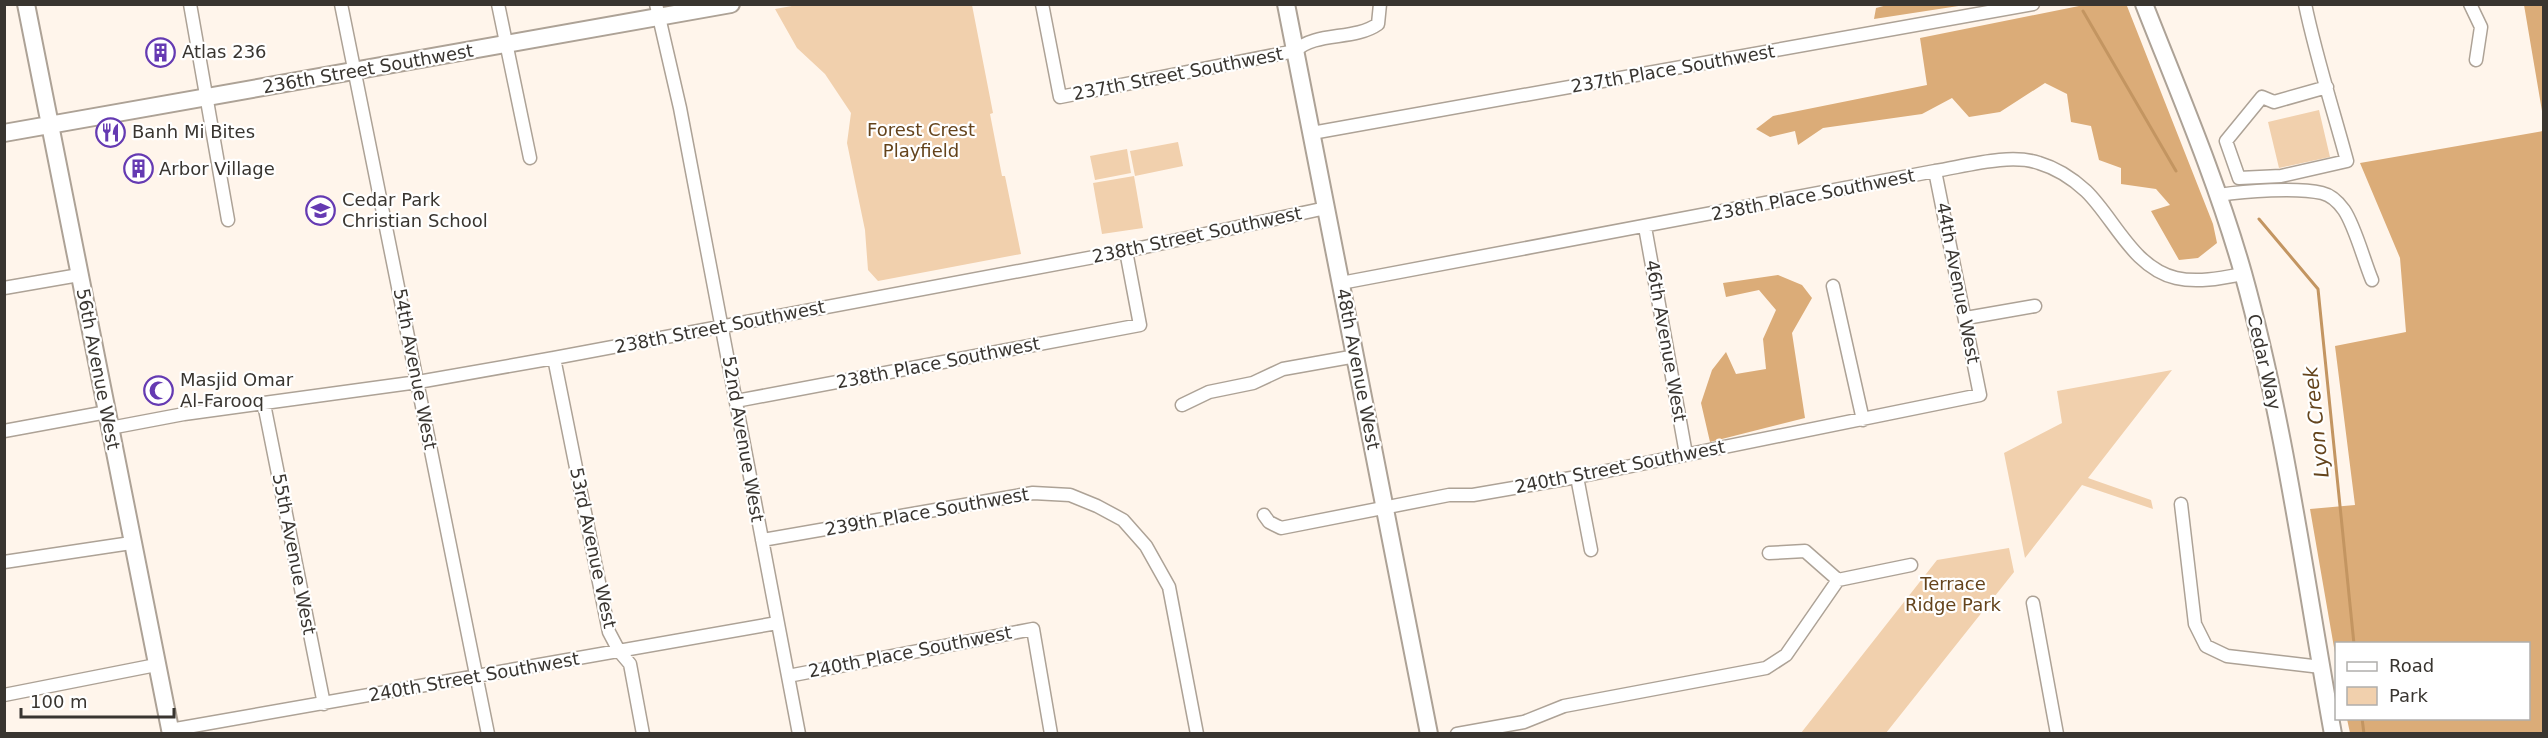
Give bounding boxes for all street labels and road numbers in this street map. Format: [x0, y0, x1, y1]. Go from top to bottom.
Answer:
street label: 236th Street Southwest [261, 40, 475, 97]
street label: 237th Place Southwest [1569, 40, 1777, 97]
street label: 237th Street Southwest [1071, 43, 1285, 104]
street label: 238th Place Southwest [1709, 164, 1916, 225]
street label: 44th Avenue West [1933, 200, 1984, 365]
street label: 238th Street Southwest [1090, 202, 1304, 267]
street label: 46th Avenue West [1642, 258, 1691, 423]
street label: 56th Avenue West [73, 286, 124, 451]
street label: 54th Avenue West [390, 286, 441, 451]
street label: 48th Avenue West [1333, 286, 1384, 451]
street label: 238th Street Southwest [613, 296, 827, 357]
street label: Cedar Way [2243, 312, 2286, 412]
street label: 238th Place Southwest [834, 332, 1041, 393]
street label: 52nd Avenue West [719, 354, 768, 524]
street label: 240th Street Southwest [1513, 436, 1727, 497]
street label: 53rd Avenue West [566, 466, 621, 630]
street label: 55th Avenue West [269, 471, 320, 636]
street label: 239th Place Southwest [823, 483, 1031, 540]
street label: 240th Place Southwest [806, 621, 1013, 682]
street label: 240th Street Southwest [367, 648, 581, 705]

